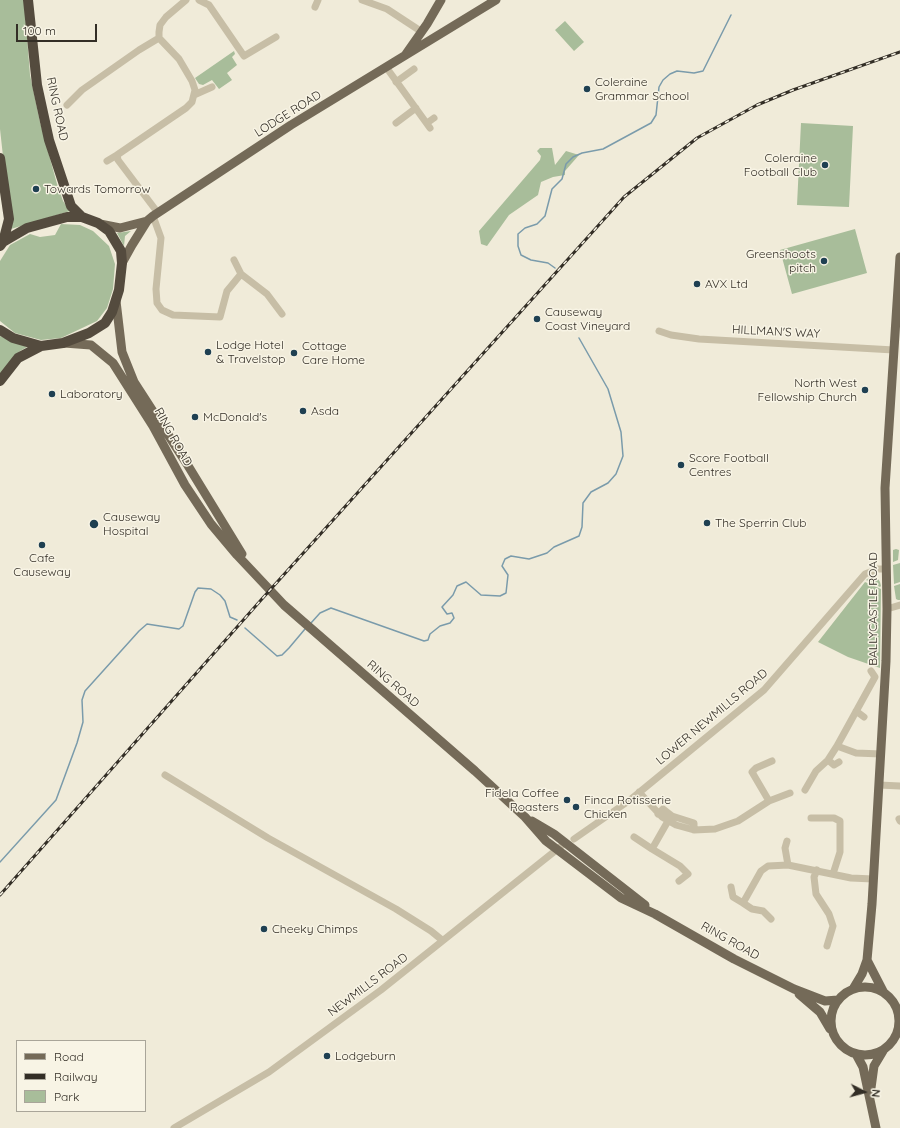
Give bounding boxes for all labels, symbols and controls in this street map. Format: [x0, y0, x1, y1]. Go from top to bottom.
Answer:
scale bar [18, 16, 99, 42]
text: 100 m [23, 23, 56, 38]
place label: Coleraine Grammar School [595, 75, 689, 103]
street label: RING ROAD [43, 76, 71, 142]
marker: Coleraine Grammar School [582, 84, 592, 94]
street label: LODGE ROAD [252, 88, 324, 140]
place label: Coleraine Football Club [744, 151, 817, 179]
marker: Coleraine Football Club [820, 160, 830, 170]
place label: Towards Tomorrow [44, 182, 150, 196]
marker: Towards Tomorrow [31, 184, 41, 194]
place label: Greenshoots pitch [746, 247, 816, 275]
marker: Greenshoots pitch [819, 256, 829, 266]
place label: AVX Ltd [705, 277, 748, 291]
marker: AVX Ltd [692, 279, 702, 289]
place label: Causeway Coast Vineyard [545, 305, 630, 333]
marker: Causeway Coast Vineyard [532, 314, 542, 324]
street label: HILLMAN'S WAY [731, 322, 821, 342]
place label: Lodge Hotel & Travelstop [216, 338, 286, 366]
place label: Cottage Care Home [302, 339, 365, 367]
marker: Lodge Hotel & Travelstop [203, 347, 213, 357]
marker: Cottage Care Home [289, 348, 299, 358]
place label: North West Fellowship Church [758, 376, 857, 404]
marker: North West Fellowship Church [860, 385, 870, 395]
place label: Laboratory [60, 387, 123, 401]
marker: Laboratory [47, 389, 57, 399]
place label: Asda [311, 404, 339, 418]
street label: RING ROAD [151, 405, 195, 469]
marker: Asda [298, 406, 308, 416]
place label: McDonald's [203, 410, 267, 424]
marker: McDonald's [190, 412, 200, 422]
place label: Score Football Centres [689, 451, 769, 479]
marker: Score Football Centres [676, 460, 686, 470]
place label: Causeway Hospital [103, 510, 160, 538]
place label: The Sperrin Club [715, 516, 807, 530]
marker: Causeway Hospital [88, 518, 100, 530]
marker: The Sperrin Club [702, 518, 712, 528]
marker: Cafe Causeway [37, 540, 47, 550]
place label: Cafe Causeway [13, 551, 71, 579]
street label: BALLYCASTLE ROAD [866, 552, 880, 666]
street label: RING ROAD [364, 657, 422, 711]
street label: LOWER NEWMILLS ROAD [653, 666, 771, 768]
place label: Fidela Coffee Roasters [485, 786, 559, 814]
place label: Finca Rotisserie Chicken [584, 793, 671, 821]
marker: Fidela Coffee Roasters [562, 795, 572, 805]
marker: Finca Rotisserie Chicken [571, 802, 581, 812]
street label: RING ROAD [698, 919, 762, 963]
place label: Cheeky Chimps [272, 922, 358, 936]
marker: Cheeky Chimps [259, 924, 269, 934]
street label: NEWMILLS ROAD [325, 950, 411, 1020]
legend [16, 1040, 146, 1112]
text: Road [54, 1049, 84, 1064]
place label: Lodgeburn [335, 1049, 396, 1063]
marker: Lodgeburn [322, 1051, 332, 1061]
text: Railway [54, 1069, 98, 1084]
north arrow [844, 1072, 884, 1112]
text: N [869, 1088, 883, 1098]
text: Park [54, 1089, 79, 1104]

